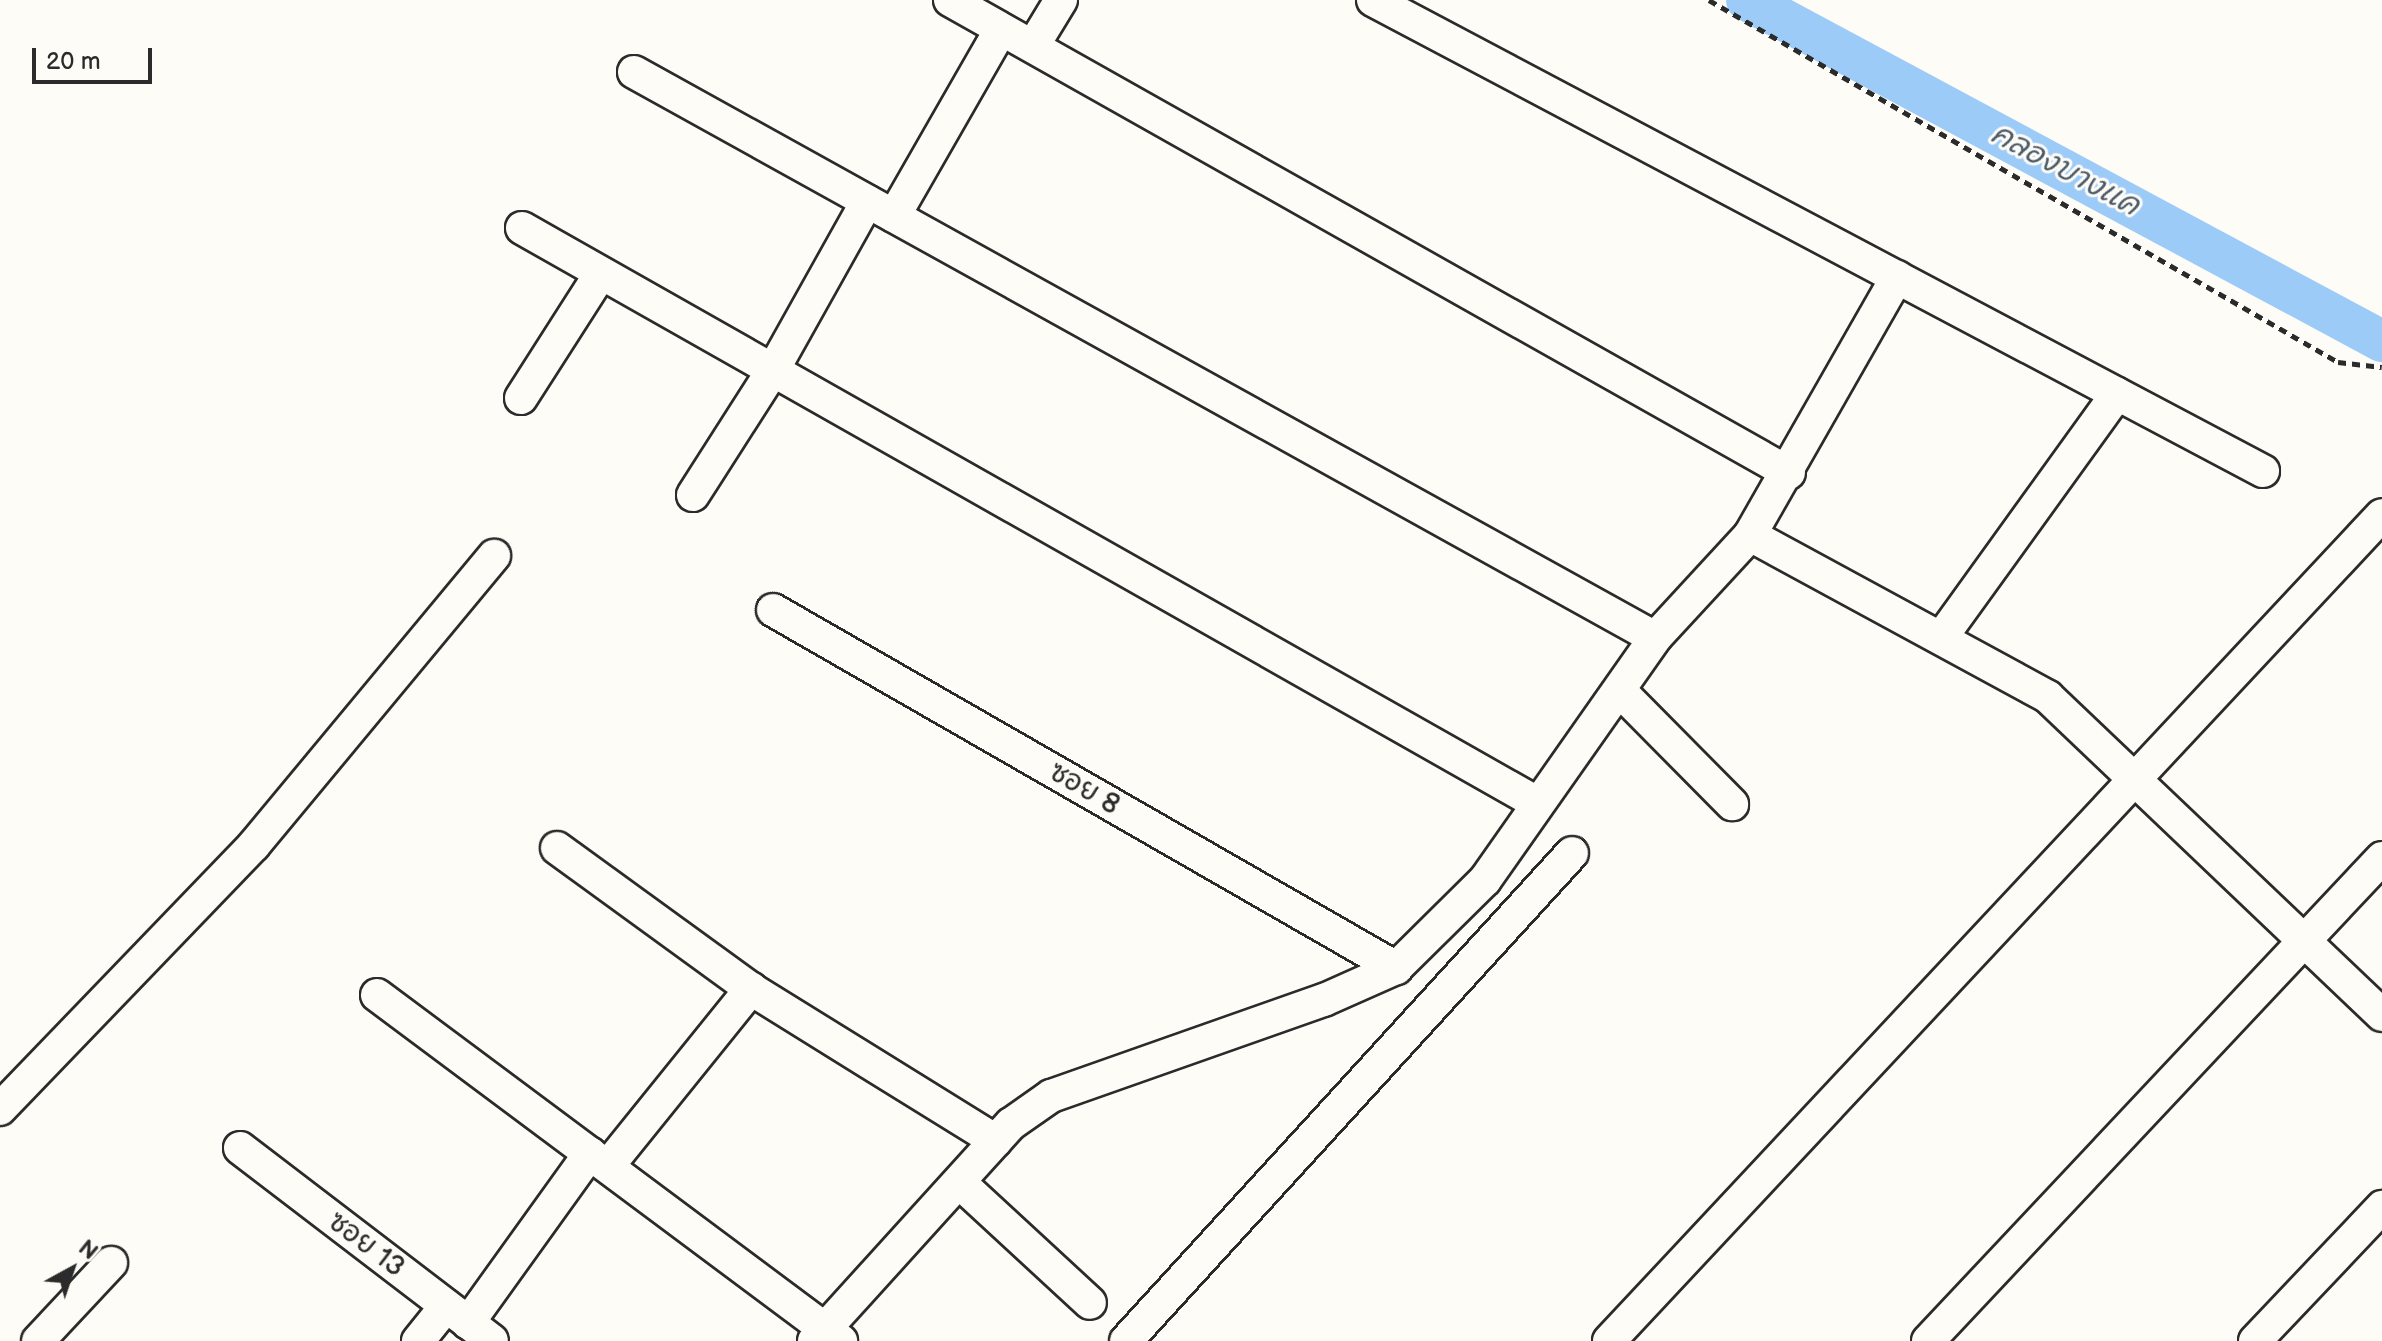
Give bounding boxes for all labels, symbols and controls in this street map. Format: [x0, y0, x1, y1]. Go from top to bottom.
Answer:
scale bar [36, 32, 156, 82]
text: 20 m [46, 47, 101, 76]
water label: คลองบางแค [1985, 116, 2145, 224]
street label: ซอย 8 [1043, 755, 1125, 823]
street label: ซอย 13 [321, 1205, 411, 1285]
north arrow [32, 1229, 112, 1309]
text: N [73, 1235, 103, 1266]

